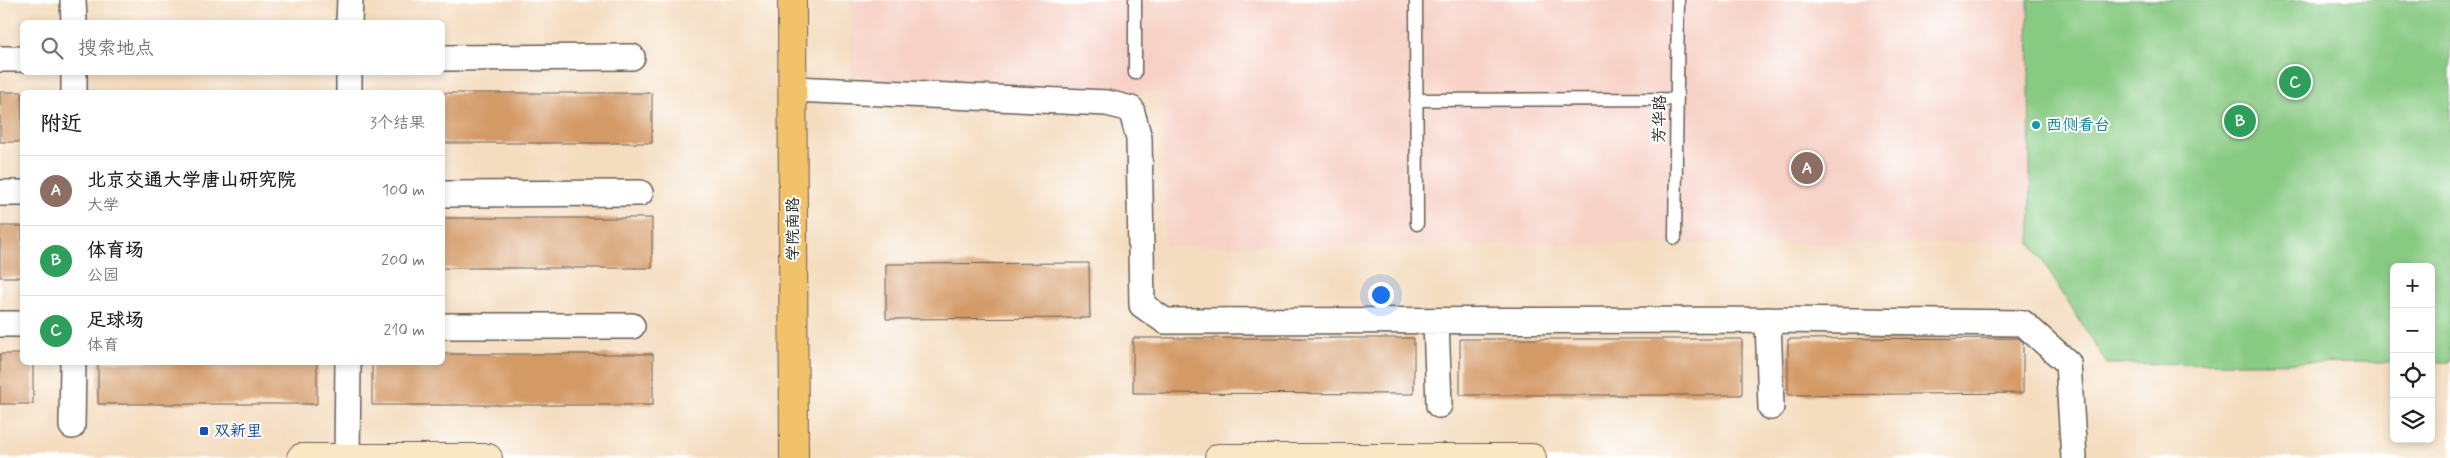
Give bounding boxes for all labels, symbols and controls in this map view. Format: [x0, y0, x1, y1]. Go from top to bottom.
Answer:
search box [20, 20, 445, 75]
icon: search [38, 34, 66, 62]
text: 搜索地点 [78, 36, 154, 61]
pin: C [2279, 63, 2311, 101]
street label: 芳华路 [1649, 95, 1671, 143]
pin: B [2224, 102, 2256, 140]
text: 附近 [40, 110, 82, 138]
text: 3个结果 [370, 113, 425, 134]
place label: 西侧看台 [2046, 115, 2110, 136]
marker: 西侧看台 [2030, 119, 2042, 131]
pin: A [1791, 149, 1823, 187]
text: 北京交通大学唐山研究院 [87, 168, 296, 193]
text: A [51, 180, 61, 201]
text: 100 m [382, 180, 425, 201]
text: 大学 [87, 195, 119, 216]
street label: 学院南路 [783, 197, 804, 261]
text: 体育场 [87, 238, 144, 263]
text: B [51, 250, 61, 271]
text: 200 m [381, 250, 425, 271]
map controls [2390, 263, 2435, 443]
button: + [2390, 263, 2435, 308]
text: 公园 [87, 265, 119, 286]
your location [1368, 282, 1394, 308]
text: 足球场 [87, 308, 144, 333]
button: − [2390, 308, 2435, 353]
text: C [50, 320, 62, 341]
text: 210 m [384, 320, 425, 341]
text: 体育 [87, 335, 119, 356]
button: locate [2390, 353, 2435, 398]
button: layers [2390, 398, 2435, 443]
place label: 双新里 [214, 421, 262, 442]
marker: 双新里 [198, 425, 210, 437]

